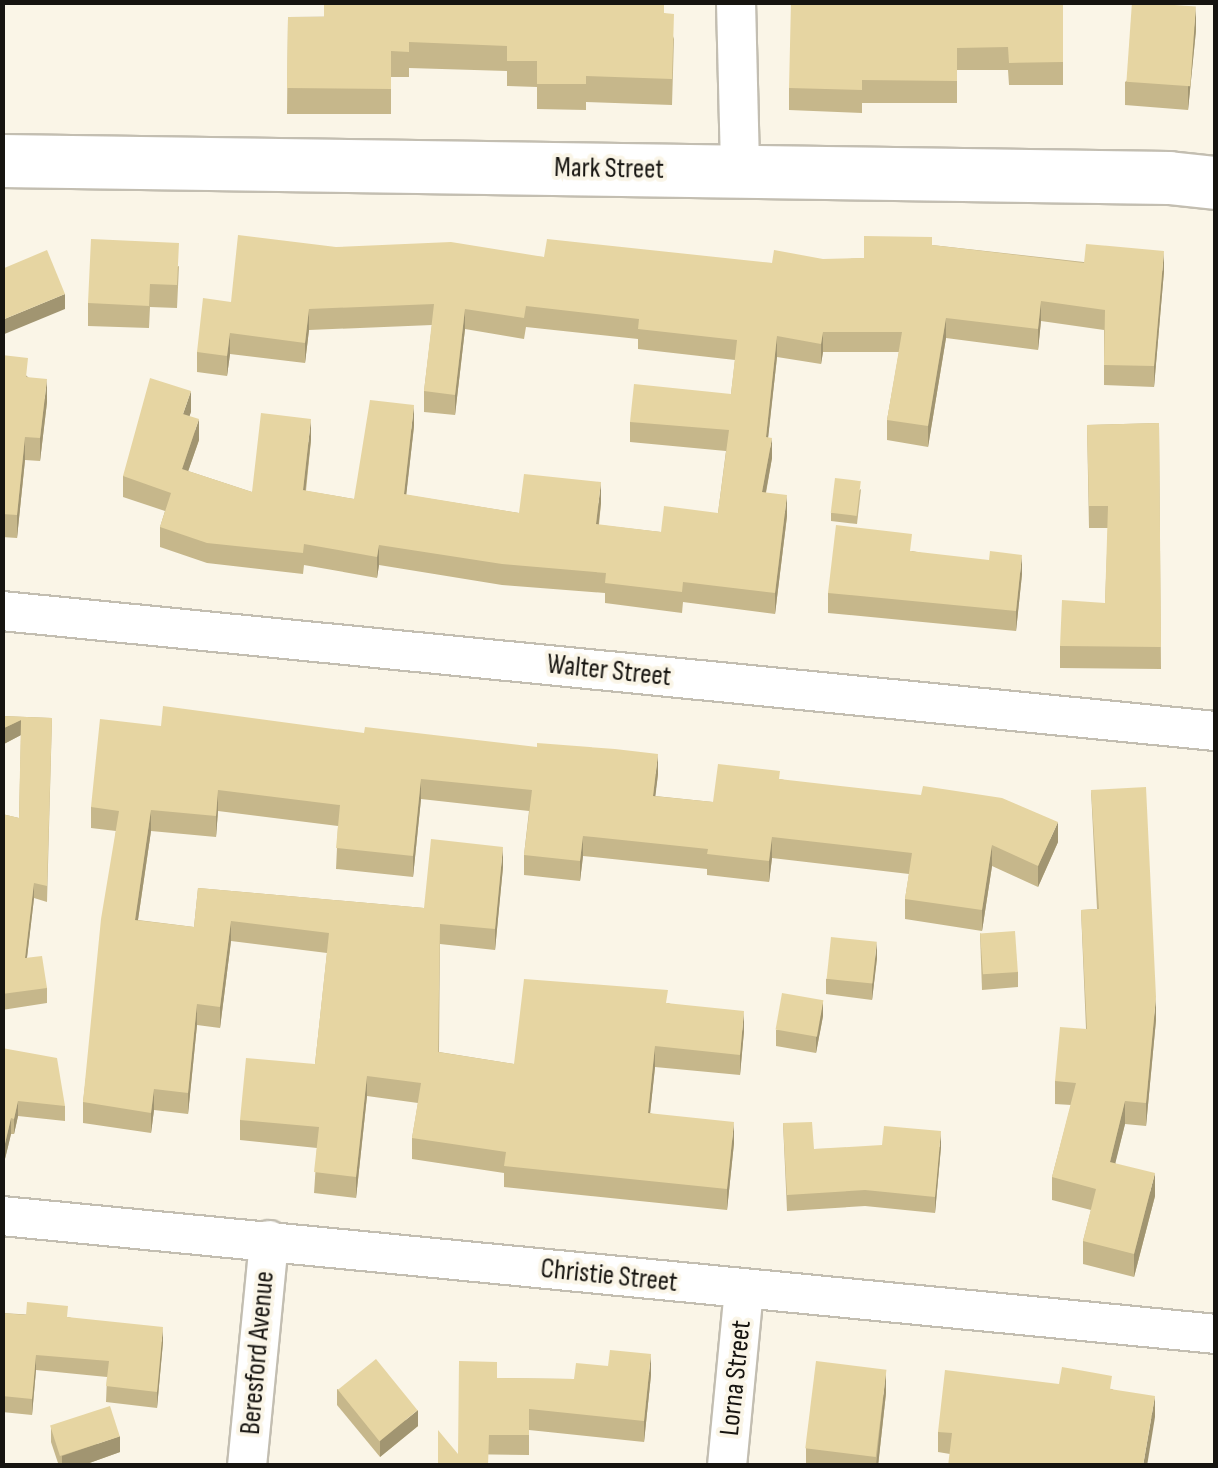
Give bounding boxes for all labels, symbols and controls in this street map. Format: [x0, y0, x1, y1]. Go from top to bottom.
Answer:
street label: Mark Street [554, 151, 664, 187]
street label: Walter Street [545, 648, 673, 694]
street label: Christie Street [539, 1252, 679, 1300]
street label: Beresford Avenue [234, 1270, 282, 1436]
street label: Lorna Street [713, 1319, 759, 1437]

